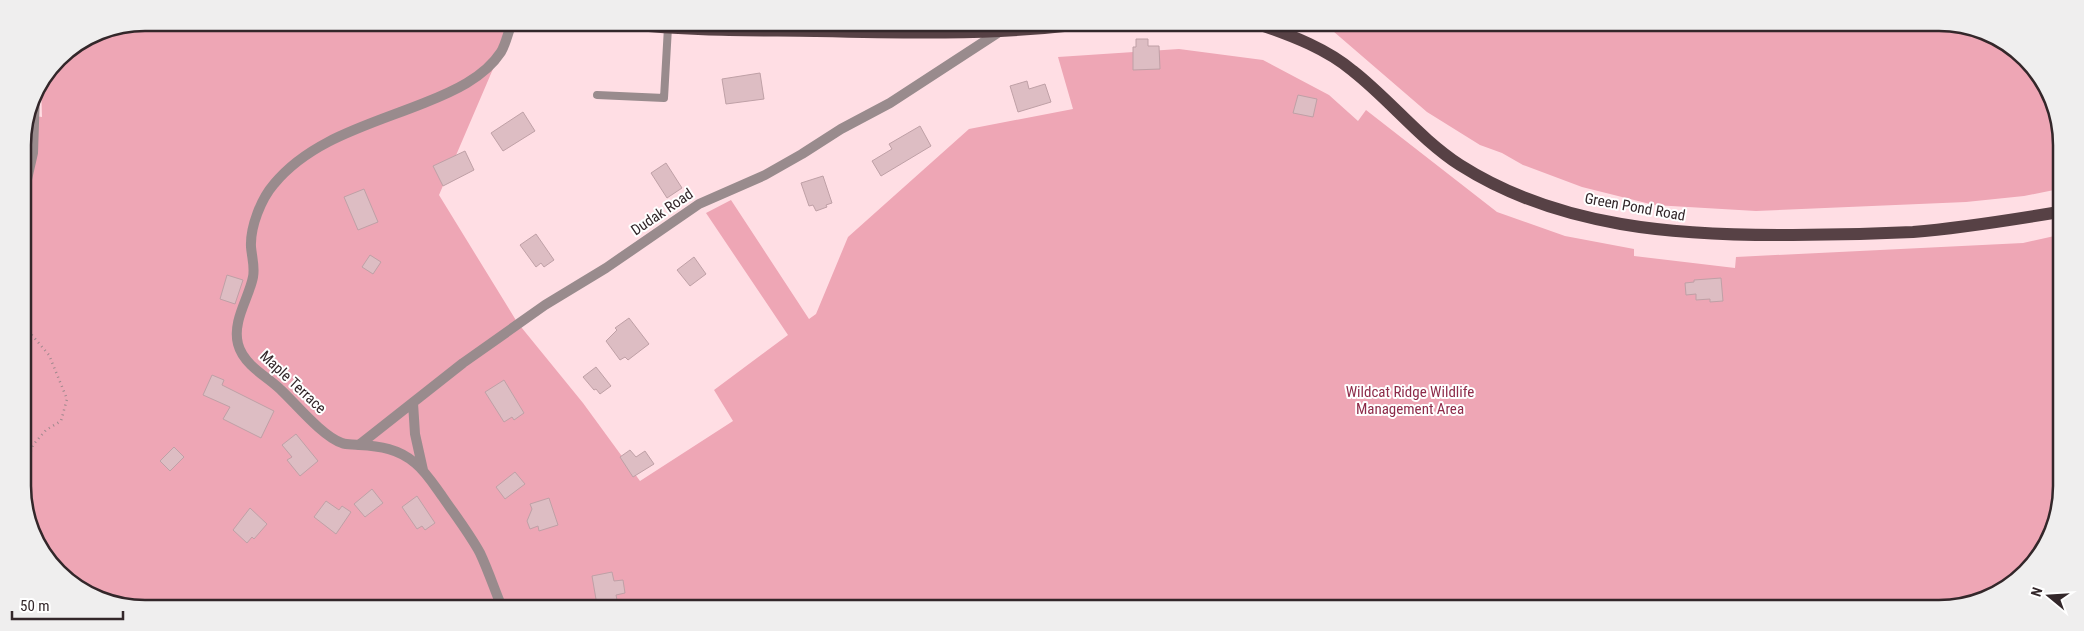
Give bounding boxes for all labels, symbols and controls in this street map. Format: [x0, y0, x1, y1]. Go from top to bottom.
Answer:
street label: Dudak Road [628, 185, 696, 239]
street label: Green Pond Road [1583, 189, 1687, 225]
street label: Maple Terrace [256, 347, 330, 417]
park label: Wildcat Ridge Wildlife Management Area [1346, 383, 1474, 418]
north arrow [2024, 571, 2074, 621]
text: N [2028, 585, 2046, 599]
scale bar [12, 588, 124, 620]
text: 50 m [20, 597, 50, 615]

